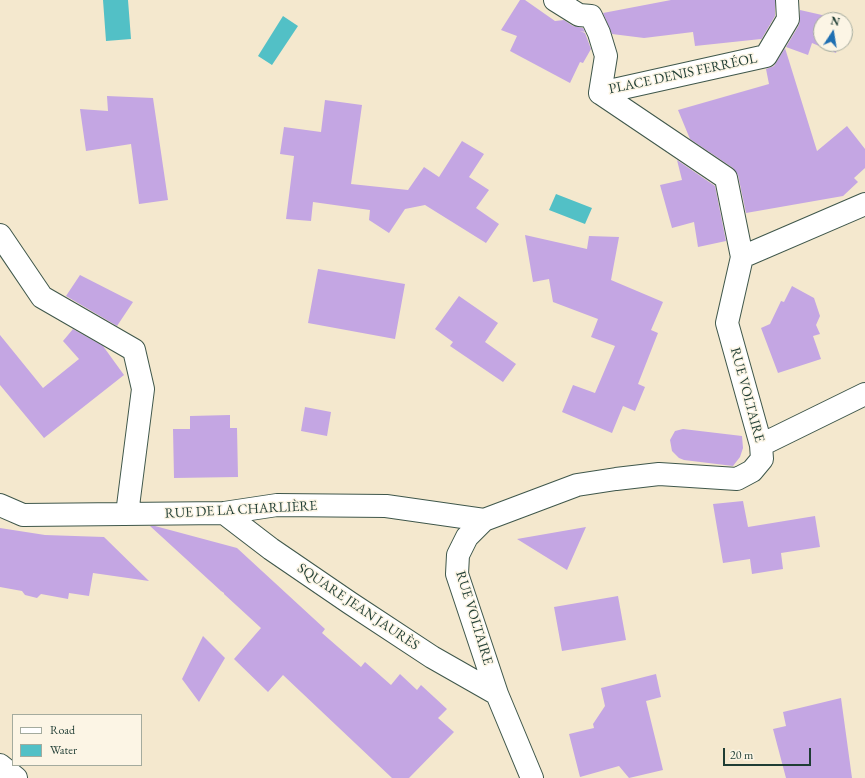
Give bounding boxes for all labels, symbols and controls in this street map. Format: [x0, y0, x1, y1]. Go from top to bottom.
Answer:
north arrow [813, 12, 853, 52]
text: N [829, 13, 841, 29]
street label: PLACE DENIS FERRÉOL [607, 50, 759, 98]
street label: RUE VOLTAIRE [726, 346, 768, 444]
street label: RUE DE LA CHARLIÈRE [164, 498, 318, 522]
street label: SQUARE JEAN JAURÈS [294, 560, 422, 654]
street label: RUE VOLTAIRE [452, 569, 496, 667]
legend [12, 714, 142, 766]
text: Road [50, 722, 75, 738]
scale bar [725, 740, 813, 766]
text: Water [50, 742, 77, 758]
text: 20 m [730, 747, 753, 763]

